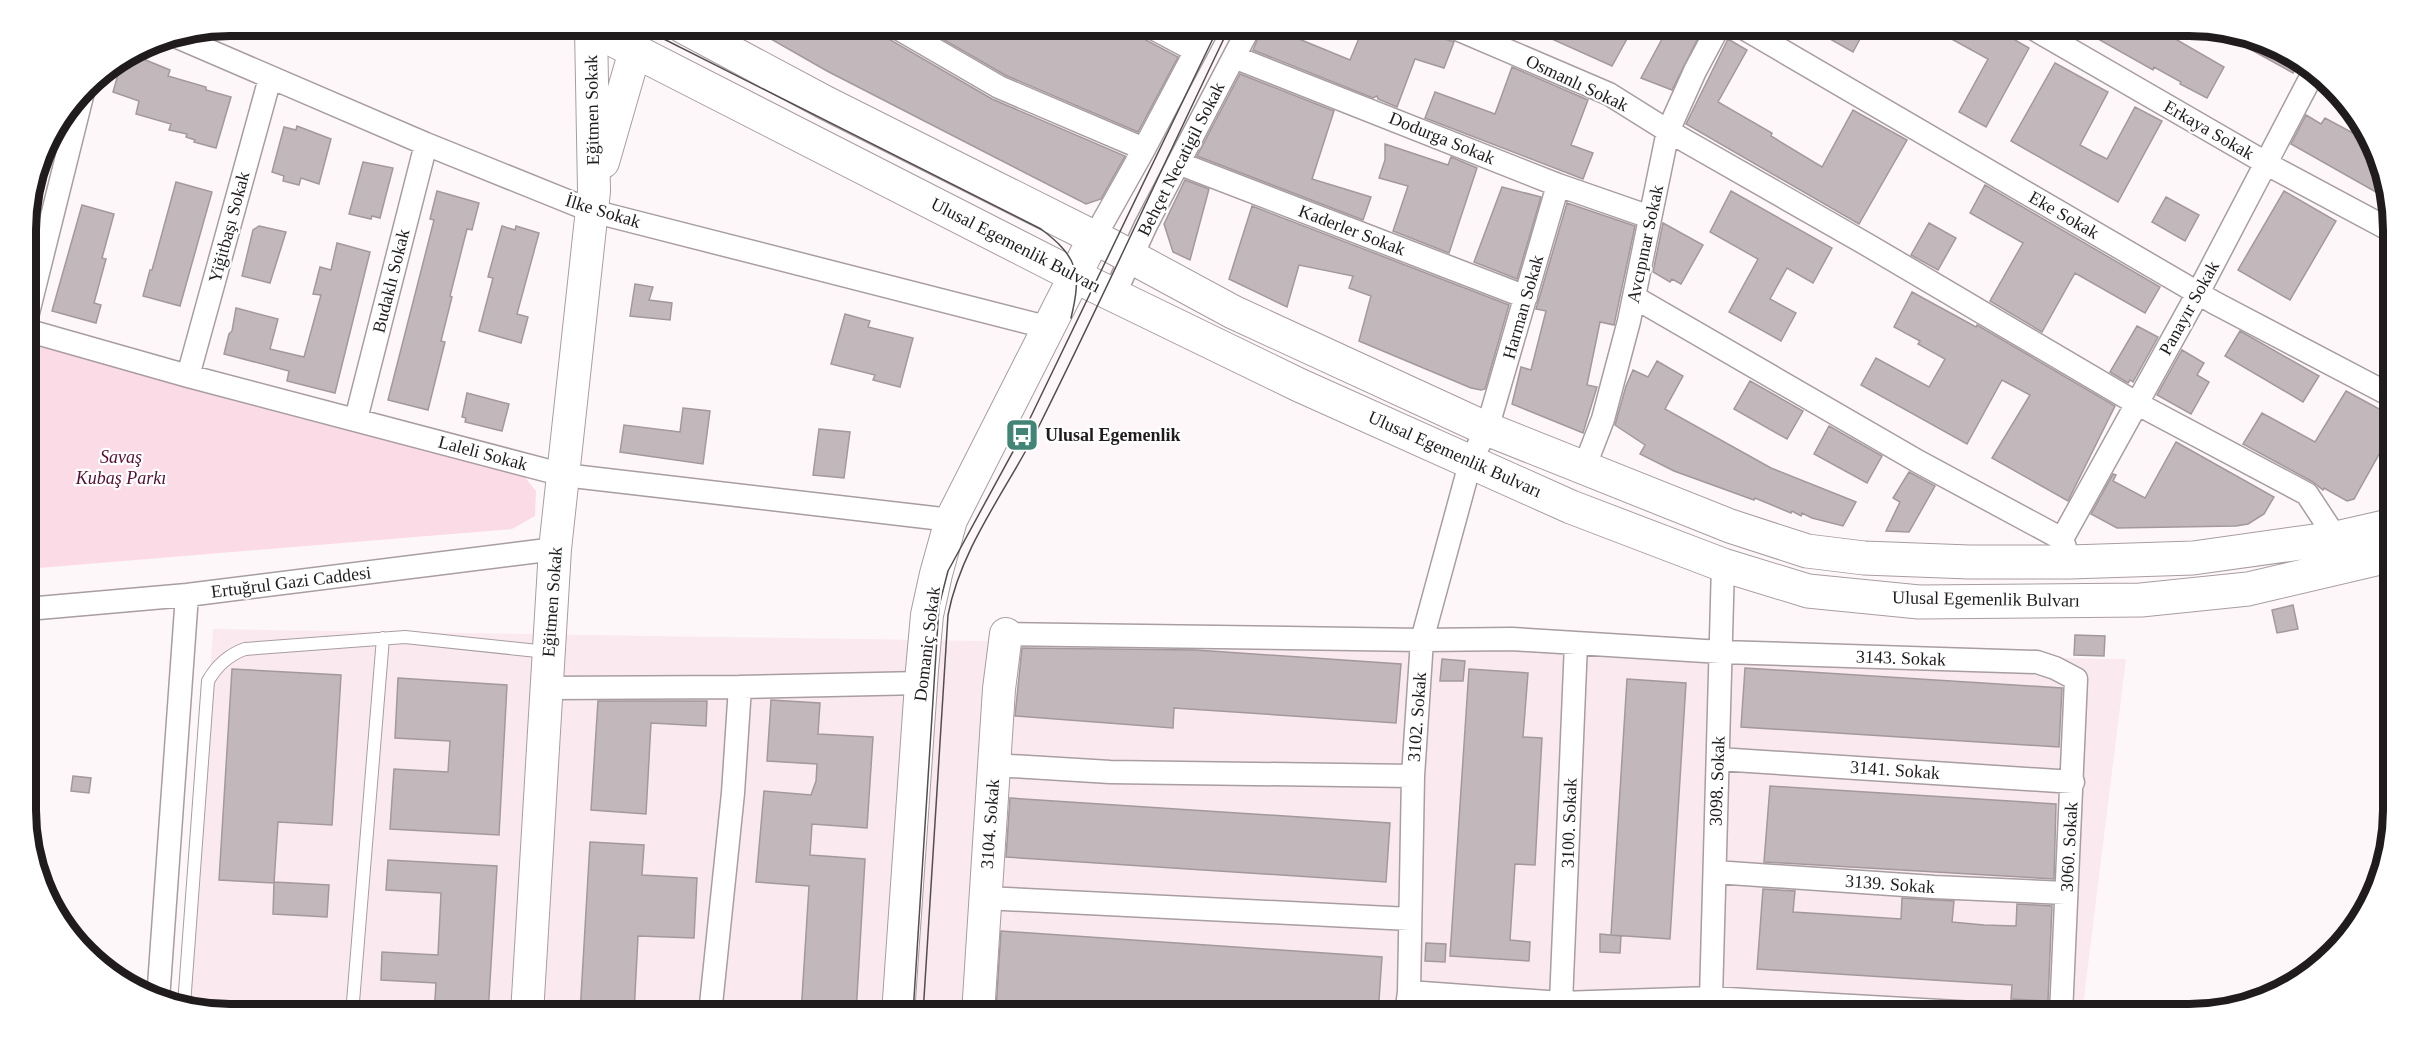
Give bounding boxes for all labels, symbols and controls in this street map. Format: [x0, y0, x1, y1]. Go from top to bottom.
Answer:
street label: Osmanlı Sokak [1523, 51, 1631, 115]
street label: Eğitmen Sokak [581, 55, 603, 165]
street label: Behçet Necatigil Sokak [1134, 79, 1228, 239]
street label: Erkaya Sokak [2160, 96, 2258, 164]
street label: Dodurga Sokak [1386, 108, 1498, 168]
street label: Yiğitbaşı Sokak [205, 169, 253, 285]
street label: Avcıpınar Sokak [1623, 183, 1667, 305]
street label: Eke Sokak [2025, 187, 2103, 243]
street label: İlke Sokak [563, 190, 643, 232]
street label: Ulusal Egemenlik Bulvarı [928, 193, 1104, 297]
street label: Kaderler Sokak [1296, 201, 1408, 259]
street label: Budaklı Sokak [368, 227, 414, 335]
street label: Harman Sokak [1499, 253, 1547, 361]
street label: Panayır Sokak [2155, 257, 2223, 359]
street label: Ulusal Egemenlik Bulvarı [1365, 407, 1545, 501]
bus stop icon: Ulusal Egemenlik [1004, 417, 1040, 453]
place label: Ulusal Egemenlik [1045, 425, 1181, 445]
street label: Laleli Sokak [436, 432, 530, 474]
park label: Savaş Kubaş Parkı [75, 447, 166, 488]
street label: Eğitmen Sokak [538, 546, 566, 658]
street label: Ertuğrul Gazi Caddesi [210, 562, 372, 602]
street label: Domaniç Sokak [910, 585, 944, 703]
street label: Ulusal Egemenlik Bulvarı [1892, 587, 2080, 611]
street label: 3143. Sokak [1856, 646, 1946, 670]
street label: 3102. Sokak [1404, 671, 1430, 763]
street label: 3098. Sokak [1705, 736, 1729, 826]
street label: 3141. Sokak [1849, 757, 1941, 783]
street label: 3104. Sokak [977, 778, 1003, 870]
street label: 3100. Sokak [1557, 778, 1581, 868]
street label: 3060. Sokak [2057, 802, 2081, 892]
street label: 3139. Sokak [1844, 871, 1936, 897]

